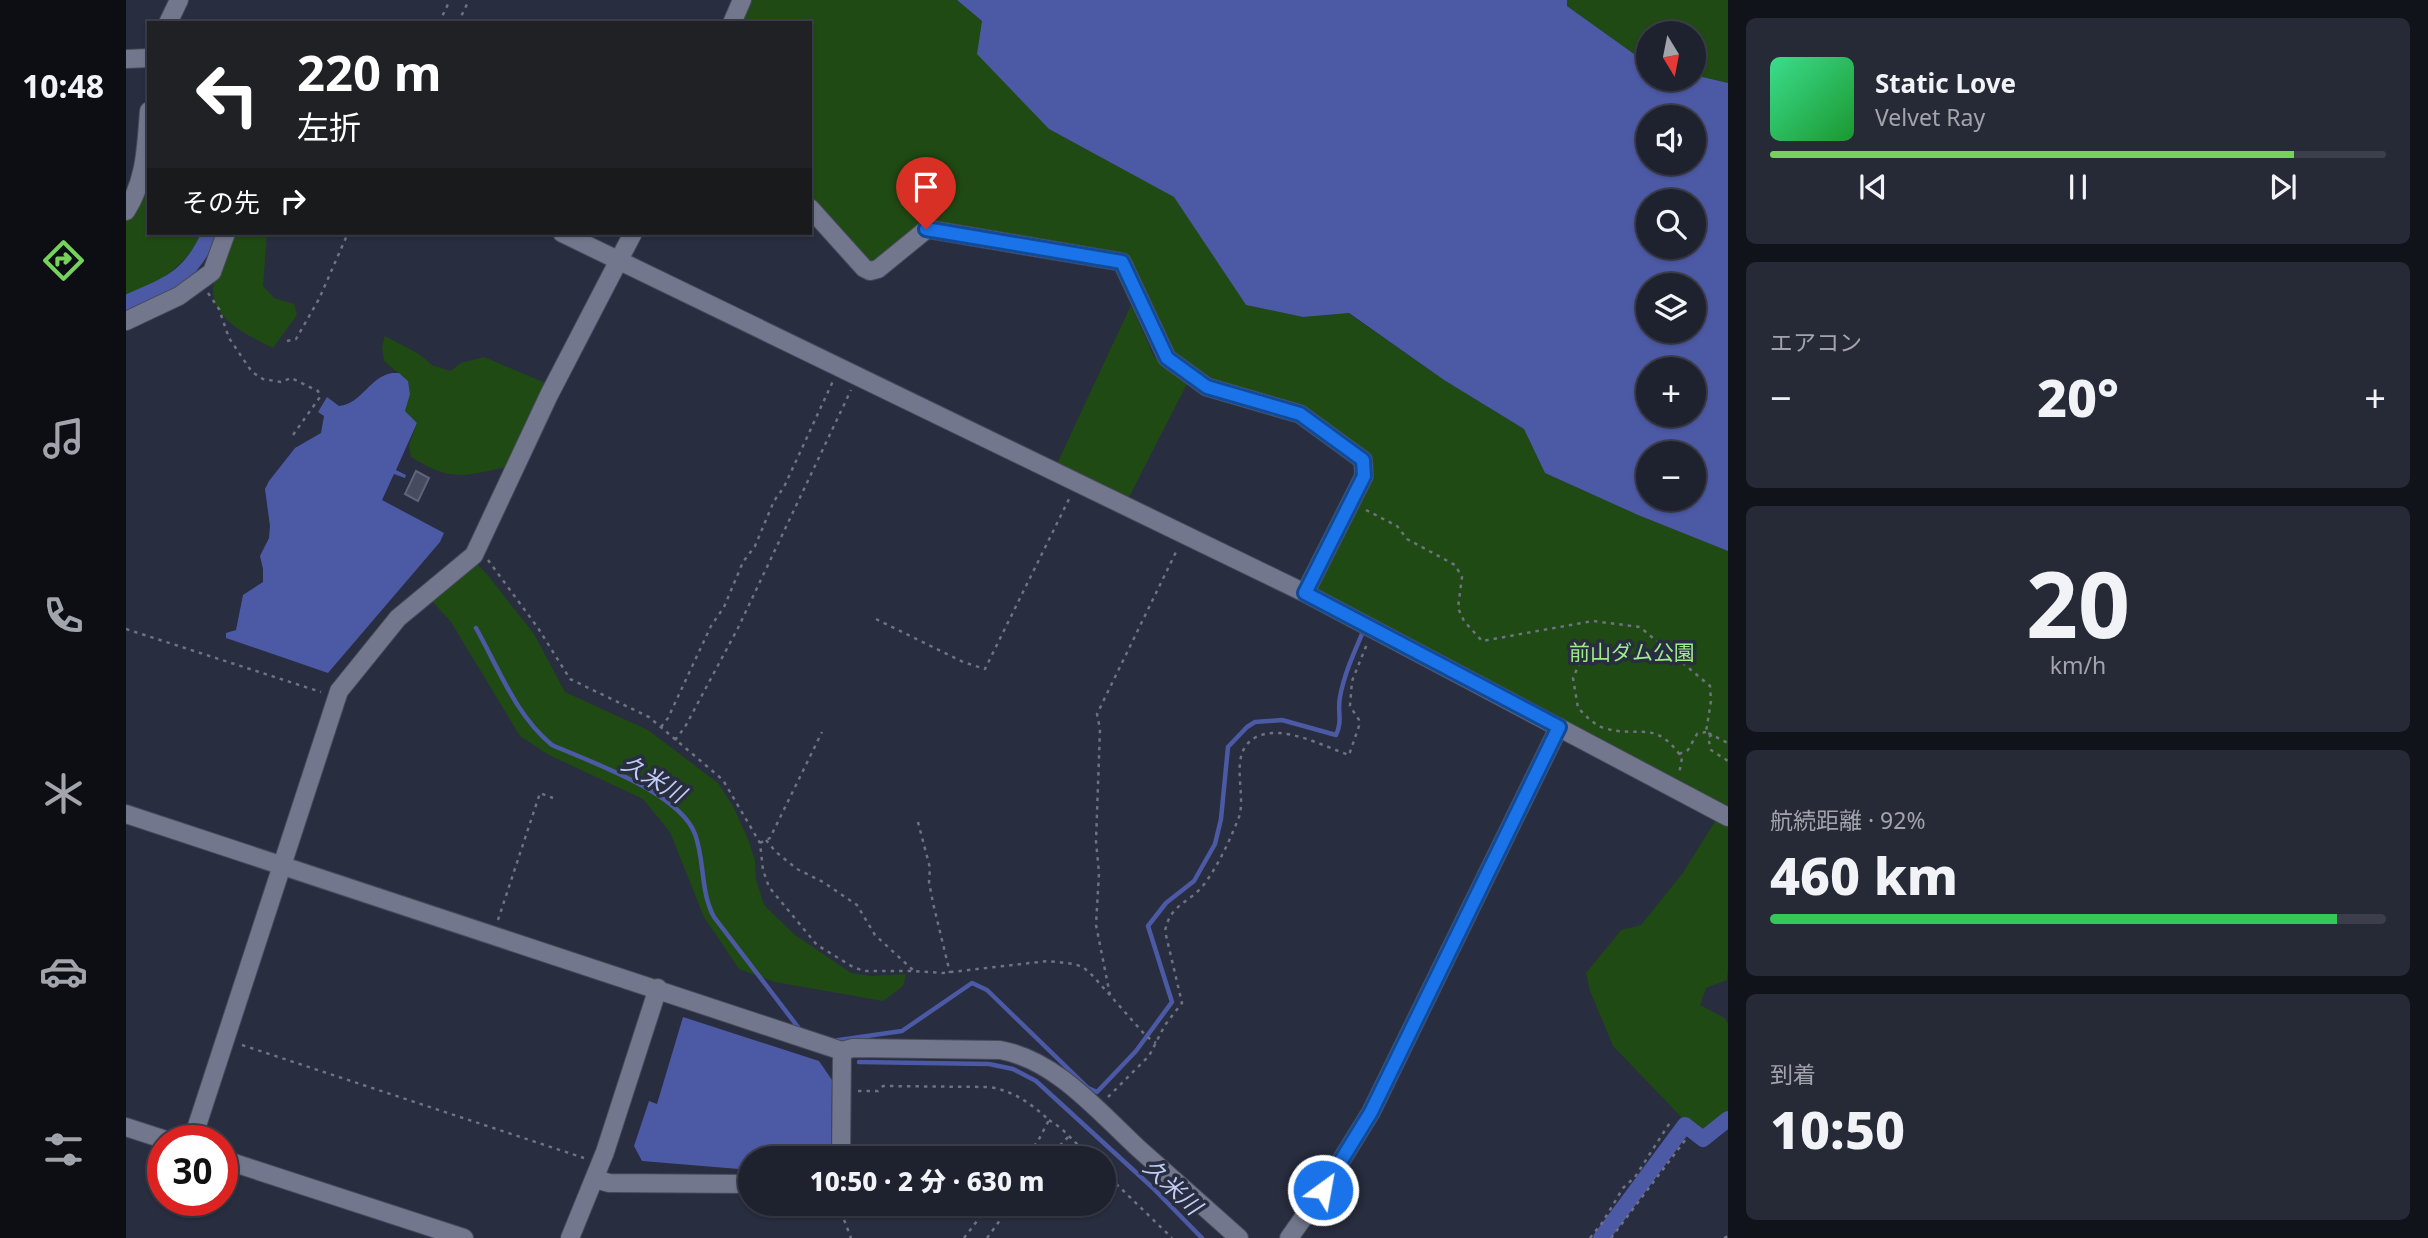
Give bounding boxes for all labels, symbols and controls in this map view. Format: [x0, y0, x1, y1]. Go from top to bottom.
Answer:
north arrow [1636, 21, 1706, 91]
map controls [1636, 21, 1706, 511]
text: 220 m [297, 39, 442, 105]
icon: left [182, 49, 273, 140]
text: 10:48 [22, 64, 104, 107]
text: Static Love [1875, 65, 2016, 101]
text: Velvet Ray [1875, 101, 1985, 133]
text: 左折 [297, 105, 361, 148]
button: sound [1636, 105, 1706, 175]
pin [896, 157, 956, 229]
icon: arrive [907, 168, 945, 206]
icon: previous [1854, 168, 1892, 206]
icon: pause [2059, 168, 2097, 206]
icon: next [2264, 168, 2302, 206]
icon: right [274, 182, 312, 220]
text: その先 [182, 184, 260, 220]
button: search [1636, 189, 1706, 259]
icon: directions [39, 236, 88, 285]
button: layers [1636, 273, 1706, 343]
text: エアコン [1770, 326, 1862, 358]
button: + [1636, 357, 1706, 427]
text: 20° [2037, 361, 2119, 432]
text: − [1770, 371, 1792, 423]
text: + [2364, 371, 2386, 423]
icon: music [39, 414, 88, 463]
button: − [1636, 441, 1706, 511]
text: 20 [2026, 541, 2130, 665]
icon: phone [39, 591, 88, 640]
park label: 前山ダム公園 [1569, 638, 1695, 666]
text: km/h [2050, 649, 2106, 681]
water label: 久米川 [616, 747, 694, 811]
icon: climate [39, 769, 88, 818]
text: 航続距離 · 92% [1770, 804, 1926, 836]
text: 460 km [1770, 839, 1958, 910]
icon: car [39, 947, 88, 996]
text: 到着 [1770, 1058, 1816, 1090]
text: 10:50 [1770, 1093, 1905, 1164]
icon: filters [39, 1125, 88, 1174]
speed limit sign: 30 [147, 1125, 238, 1216]
water label: 久米川 [1137, 1151, 1211, 1223]
position arrow [1286, 1153, 1360, 1227]
text: 10:50 · 2 分 · 630 m [810, 1163, 1044, 1199]

